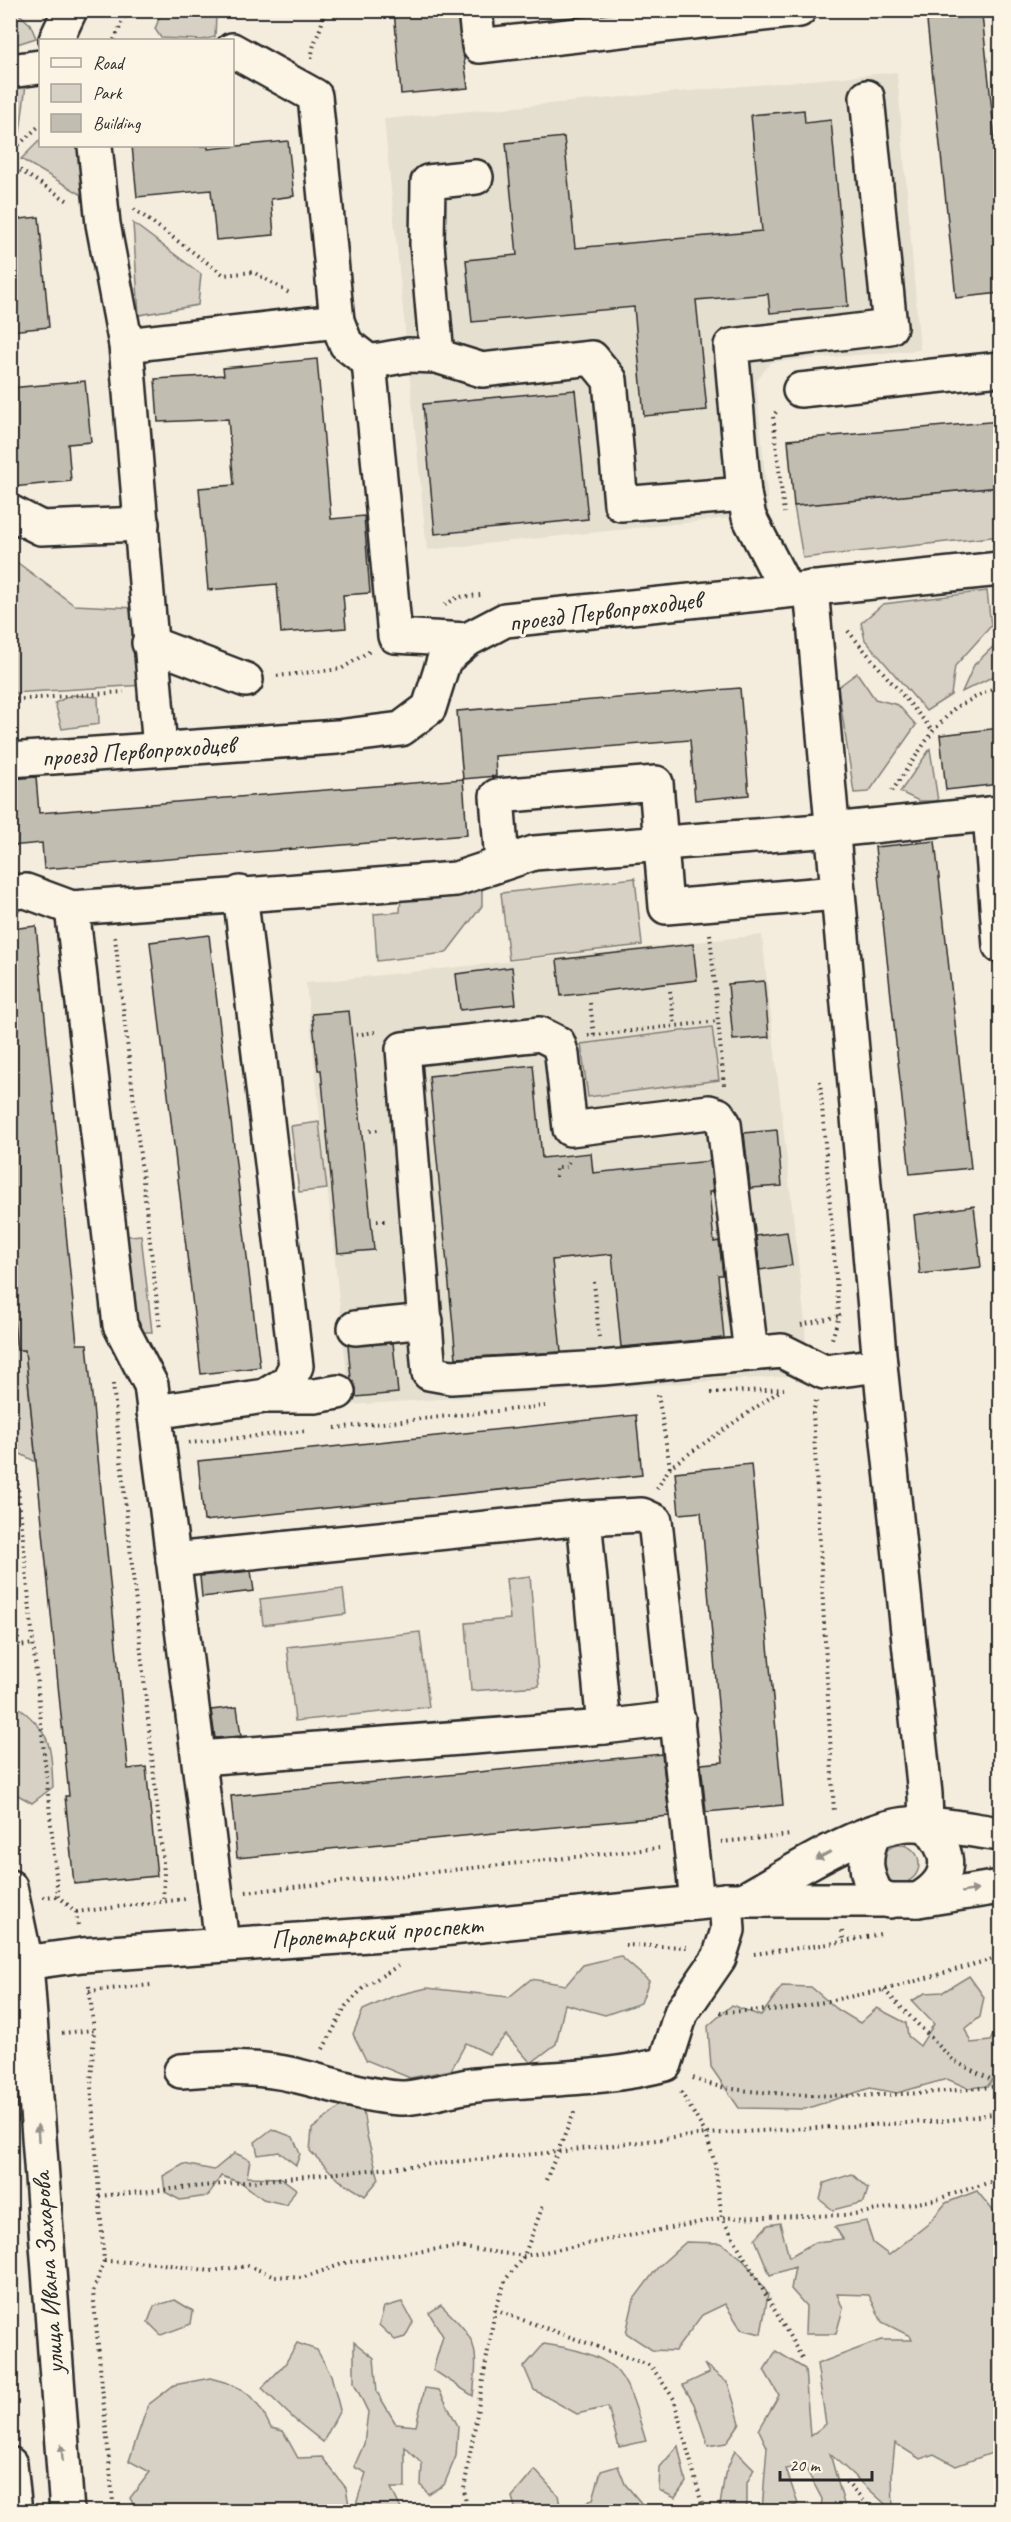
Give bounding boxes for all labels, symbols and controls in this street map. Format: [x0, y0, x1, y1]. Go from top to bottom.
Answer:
legend [39, 39, 234, 147]
text: Road [93, 52, 126, 74]
text: Park [93, 82, 123, 104]
text: Building [93, 112, 142, 134]
street label: проезд Первопроходцев [507, 582, 708, 639]
street label: проезд Первопроходцев [40, 727, 241, 774]
one-way arrow [814, 1851, 831, 1861]
one-way arrow [961, 1887, 980, 1896]
street label: Пролетарский проспект [270, 1908, 485, 1956]
one-way arrow [33, 2124, 42, 2143]
street label: улица Ивана Захарова [24, 2169, 72, 2377]
one-way arrow [57, 2444, 67, 2463]
scale bar [780, 2444, 872, 2482]
text: 20 m [789, 2454, 822, 2476]

